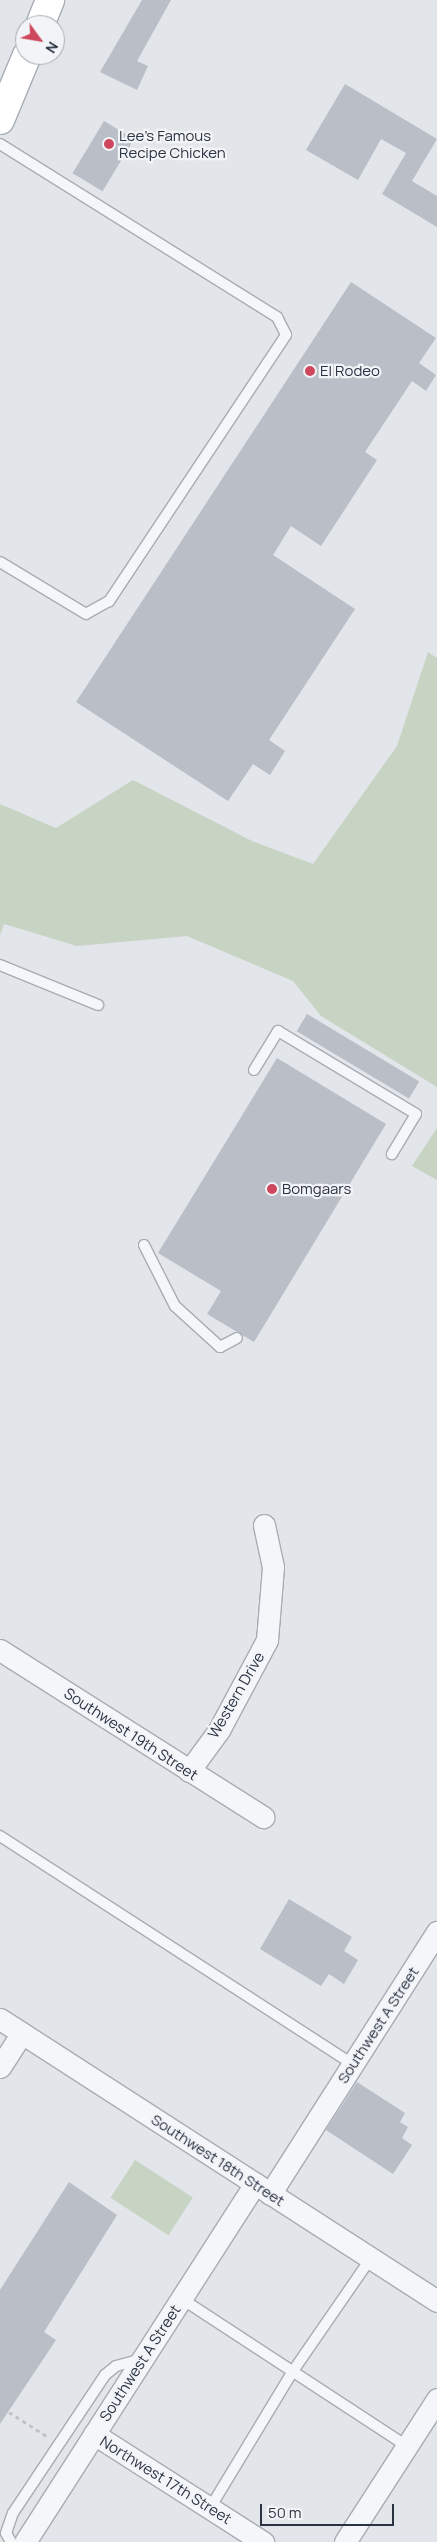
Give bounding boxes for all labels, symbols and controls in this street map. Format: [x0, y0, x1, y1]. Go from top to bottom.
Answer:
north arrow [15, 15, 65, 65]
text: N [42, 38, 63, 57]
place label: Lee's Famous Recipe Chicken [119, 126, 226, 161]
marker: Lee's Famous Recipe Chicken [103, 138, 115, 150]
place label: El Rodeo [320, 362, 380, 380]
marker: El Rodeo [304, 365, 316, 377]
place label: Bomgaars [282, 1180, 351, 1198]
marker: Bomgaars [266, 1183, 278, 1195]
street label: Western Drive [204, 1649, 268, 1741]
street label: Southwest 19th Street [61, 1684, 201, 1784]
street label: Southwest A Street [334, 1963, 422, 2087]
street label: Southwest 18th Street [148, 2110, 288, 2210]
street label: Southwest A Street [96, 2301, 184, 2425]
street label: Northwest 17th Street [97, 2432, 235, 2528]
scale bar [262, 2494, 396, 2526]
text: 50 m [268, 2502, 302, 2523]

